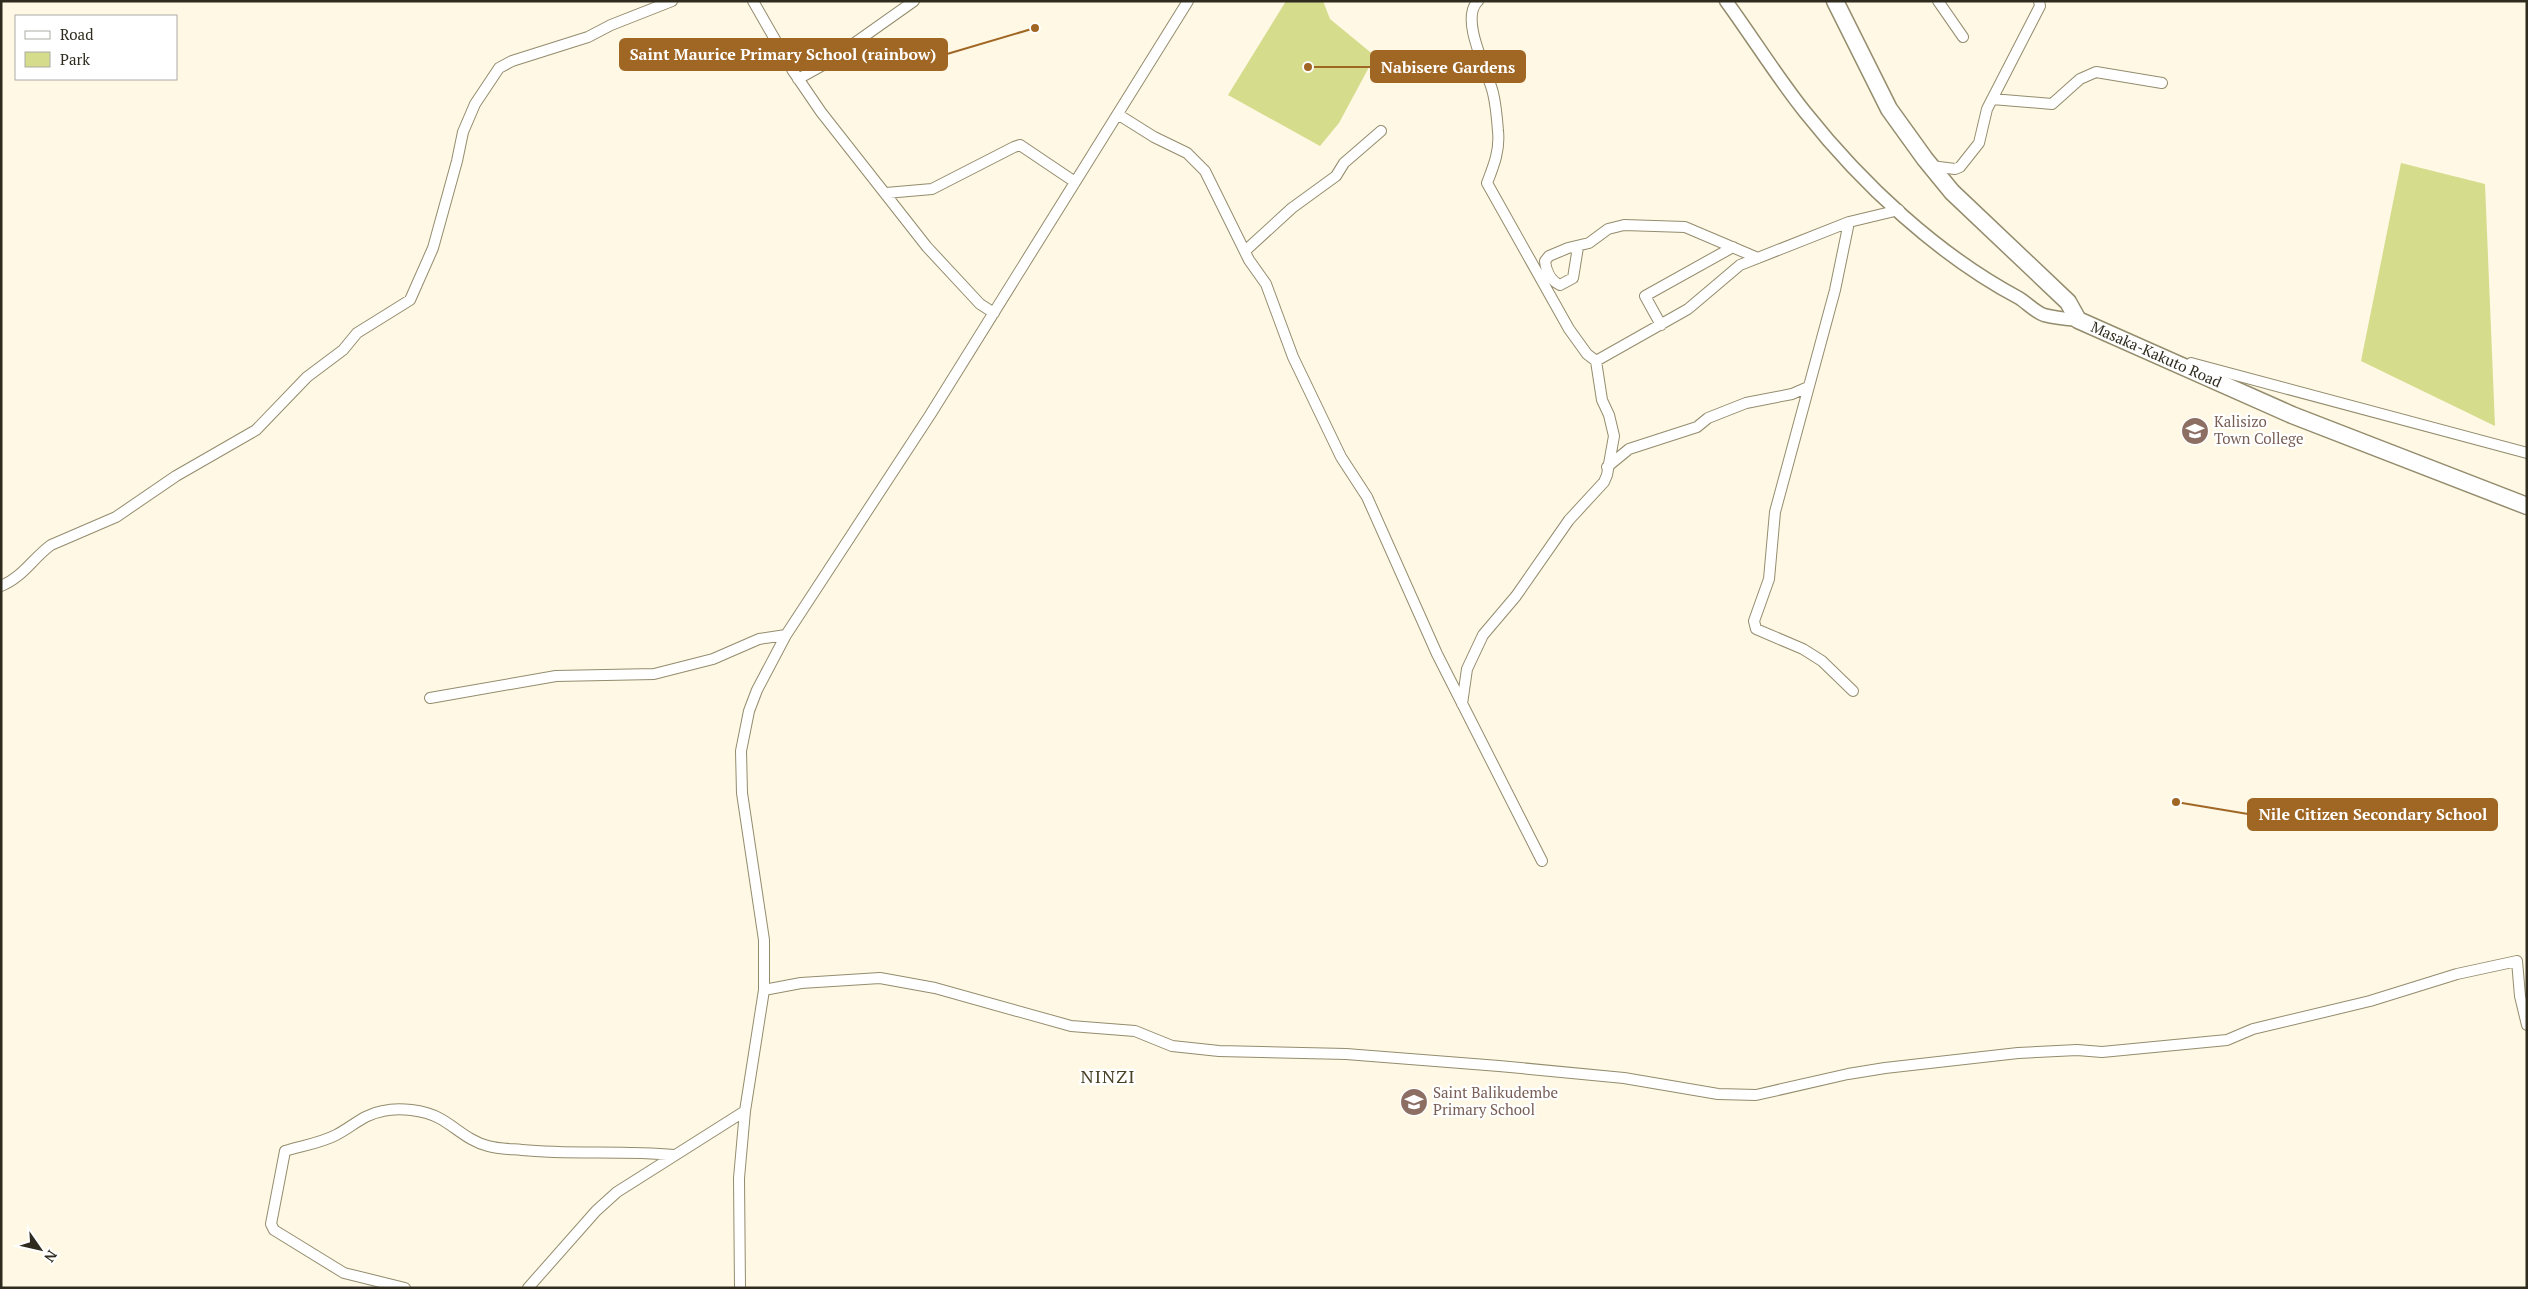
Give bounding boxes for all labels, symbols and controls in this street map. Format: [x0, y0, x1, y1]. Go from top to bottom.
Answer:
legend [15, 15, 178, 80]
text: Road [60, 24, 93, 44]
callout: Saint Maurice Primary School (rainbow) [620, 39, 947, 70]
text: Saint Maurice Primary School (rainbow) [630, 43, 936, 65]
text: Park [60, 49, 90, 69]
callout: Nabisere Gardens [1371, 51, 1525, 82]
text: Nabisere Gardens [1381, 56, 1515, 78]
street label: Masaka-Kakuto Road [2088, 316, 2225, 392]
place label: Kalisizo Town College [2214, 411, 2304, 448]
school or university icon: Kalisizo Town College [2180, 416, 2210, 446]
callout: Nile Citizen Secondary School [2248, 799, 2497, 830]
text: Nile Citizen Secondary School [2259, 803, 2487, 825]
district label: NINZI [1080, 1064, 1136, 1088]
place label: Saint Balikudembe Primary School [1433, 1082, 1558, 1119]
school or university icon: Saint Balikudembe Primary School [1399, 1087, 1429, 1117]
north arrow [15, 1224, 65, 1274]
text: N [40, 1247, 62, 1267]

